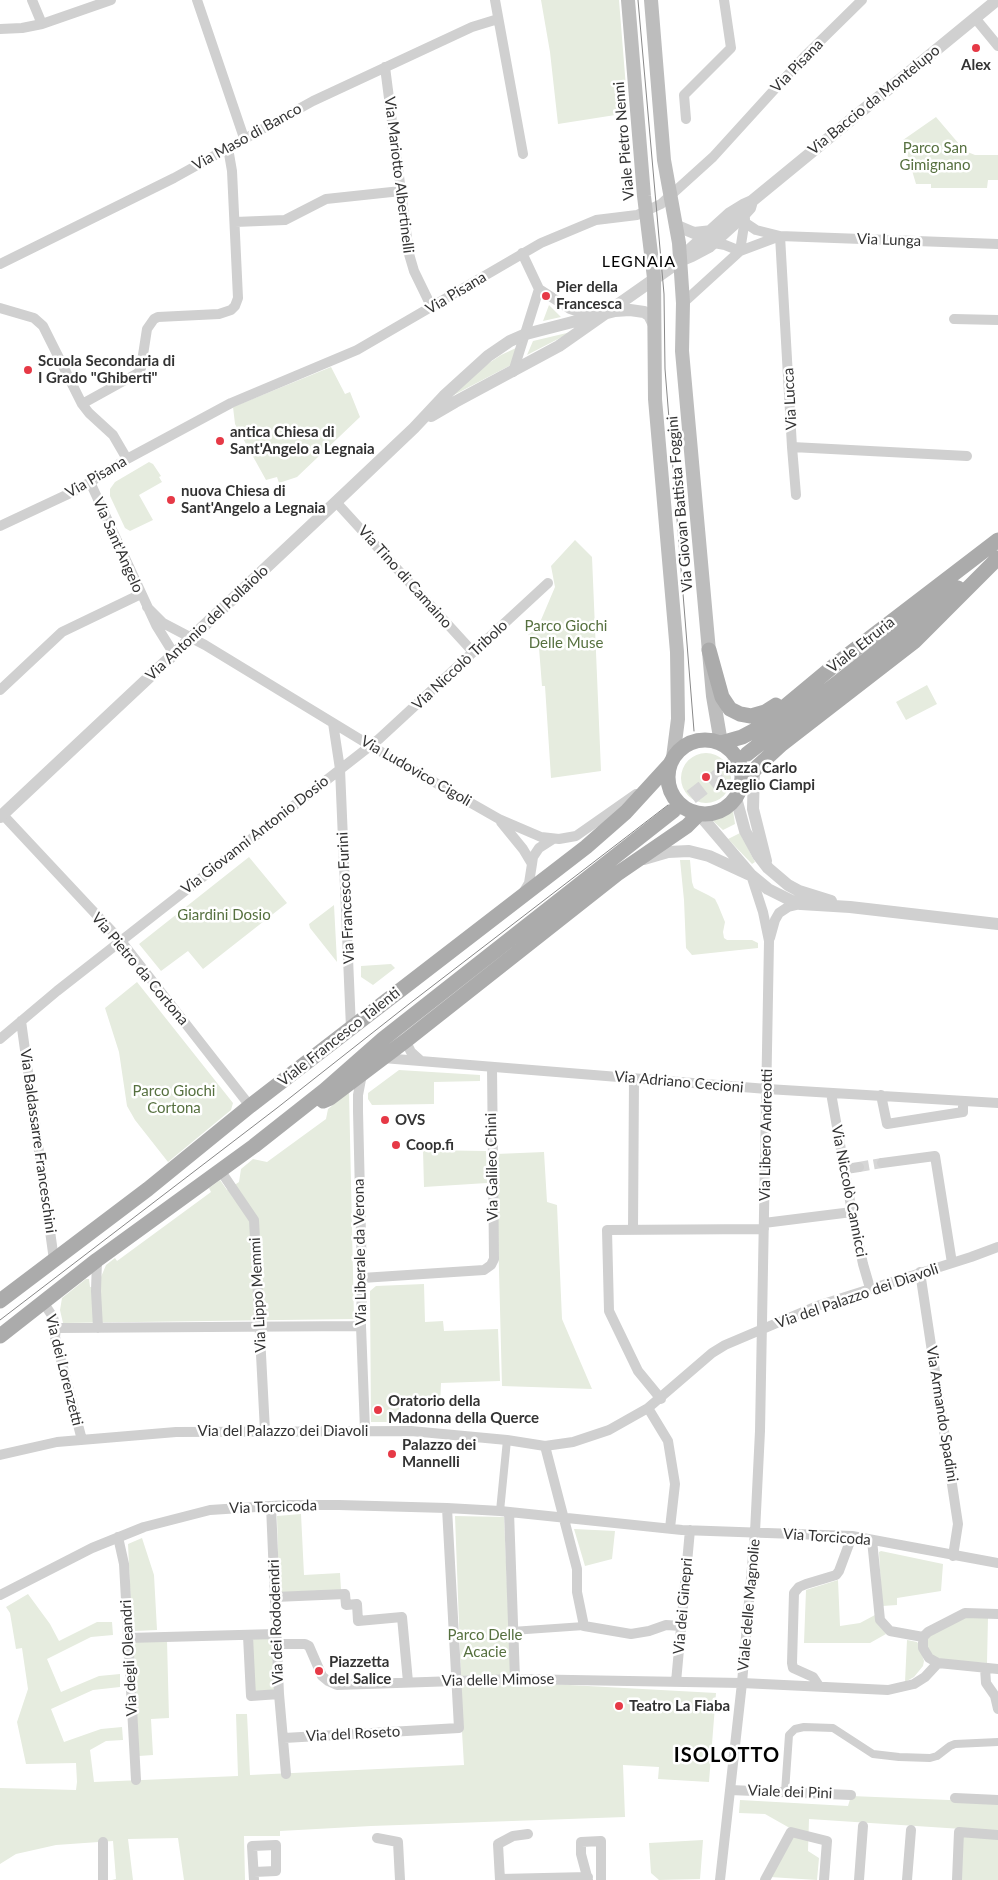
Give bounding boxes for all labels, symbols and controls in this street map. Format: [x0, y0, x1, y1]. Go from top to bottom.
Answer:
street label: Via Pisana [767, 36, 827, 96]
street label: Via Baccio da Montelupo [804, 41, 944, 159]
marker: Alex [970, 42, 982, 54]
place label: Alex [961, 56, 991, 74]
street label: Viale Pietro Nenni [610, 81, 638, 201]
street label: Via Mariotto Albertinelli [380, 96, 418, 254]
street label: Via Maso di Banco [189, 100, 305, 174]
park label: Parco San Gimignano [900, 139, 970, 174]
street label: Via Lunga [857, 230, 921, 250]
district label: LEGNAIA [601, 252, 677, 272]
street label: Via Pisana [422, 268, 490, 318]
place label: Pier della Francesca [556, 278, 622, 313]
marker: Pier della Francesca [540, 290, 552, 302]
place label: Scuola Secondaria di I Grado "Ghiberti" [38, 352, 175, 387]
marker: Scuola Secondaria di I Grado "Ghiberti" [22, 364, 34, 376]
street label: Via Lucca [779, 367, 801, 431]
street label: Via Giovan Battista Foggini [663, 415, 697, 593]
place label: antica Chiesa di Sant'Angelo a Legnaia [230, 423, 375, 458]
marker: antica Chiesa di Sant'Angelo a Legnaia [214, 435, 226, 447]
street label: Via Pisana [62, 452, 130, 502]
place label: nuova Chiesa di Sant'Angelo a Legnaia [181, 482, 326, 517]
marker: nuova Chiesa di Sant'Angelo a Legnaia [165, 494, 177, 506]
street label: Via Sant'Angelo [89, 495, 147, 595]
street label: Via Tino di Camaino [354, 522, 456, 632]
street label: Via Antonio del Pollaiolo [142, 561, 272, 685]
street label: Viale Etruria [824, 613, 898, 677]
street label: Via Niccolò Tribolo [409, 616, 511, 714]
park label: Parco Giochi Delle Muse [525, 617, 607, 652]
street label: Via Ludovico Cigoli [357, 732, 475, 810]
place label: Piazza Carlo Azeglio Ciampi [716, 759, 815, 794]
marker: Piazza Carlo Azeglio Ciampi [700, 771, 712, 783]
street label: Via Giovanni Antonio Dosio [178, 772, 332, 898]
street label: Via Francesco Furini [334, 832, 358, 964]
park label: Giardini Dosio [177, 906, 271, 924]
street label: Via Pietro da Cortona [88, 909, 192, 1029]
street label: Viale Francesco Talenti [274, 984, 404, 1090]
street label: Via Baldassarre Franceschini [16, 1048, 60, 1234]
street label: Via Adriano Cecioni [614, 1067, 744, 1097]
street label: Via Libero Andreotti [756, 1069, 776, 1201]
park label: Parco Giochi Cortona [133, 1082, 215, 1117]
place label: OVS [395, 1111, 425, 1129]
street label: Via Galileo Chini [482, 1113, 502, 1221]
marker: OVS [379, 1114, 391, 1126]
street label: Via Niccolò Cannicci [827, 1123, 871, 1259]
place label: Coop.fi [406, 1136, 454, 1154]
marker: Coop.fi [390, 1139, 402, 1151]
street label: Via Liberale da Verona [350, 1178, 370, 1326]
street label: Via Lippo Memmi [246, 1237, 270, 1353]
street label: Via del Palazzo dei Diavoli [773, 1260, 941, 1332]
street label: Via dei Lorenzetti [41, 1312, 87, 1428]
street label: Via Armando Spadini [922, 1345, 962, 1483]
place label: Oratorio della Madonna della Querce [388, 1392, 539, 1427]
marker: Oratorio della Madonna della Querce [372, 1404, 384, 1416]
street label: Via del Palazzo dei Diavoli [198, 1422, 368, 1440]
place label: Palazzo dei Mannelli [402, 1436, 476, 1471]
marker: Palazzo dei Mannelli [386, 1448, 398, 1460]
street label: Via Torcicoda [229, 1496, 317, 1518]
street label: Via Torcicoda [783, 1525, 871, 1549]
street label: Viale delle Magnolie [734, 1538, 764, 1672]
street label: Via dei Ginepri [670, 1557, 696, 1655]
street label: Via dei Rododendri [265, 1559, 287, 1685]
street label: Via degli Oleandri [117, 1599, 141, 1717]
park label: Parco Delle Acacie [448, 1626, 522, 1661]
place label: Piazzetta del Salice [329, 1653, 391, 1688]
marker: Piazzetta del Salice [313, 1665, 325, 1677]
street label: Via delle Mimose [441, 1670, 555, 1690]
place label: Teatro La Fiaba [629, 1697, 730, 1715]
marker: Teatro La Fiaba [613, 1700, 625, 1712]
street label: Via del Roseto [305, 1723, 401, 1745]
district label: ISOLOTTO [673, 1744, 781, 1768]
street label: Viale dei Pini [747, 1782, 833, 1802]

